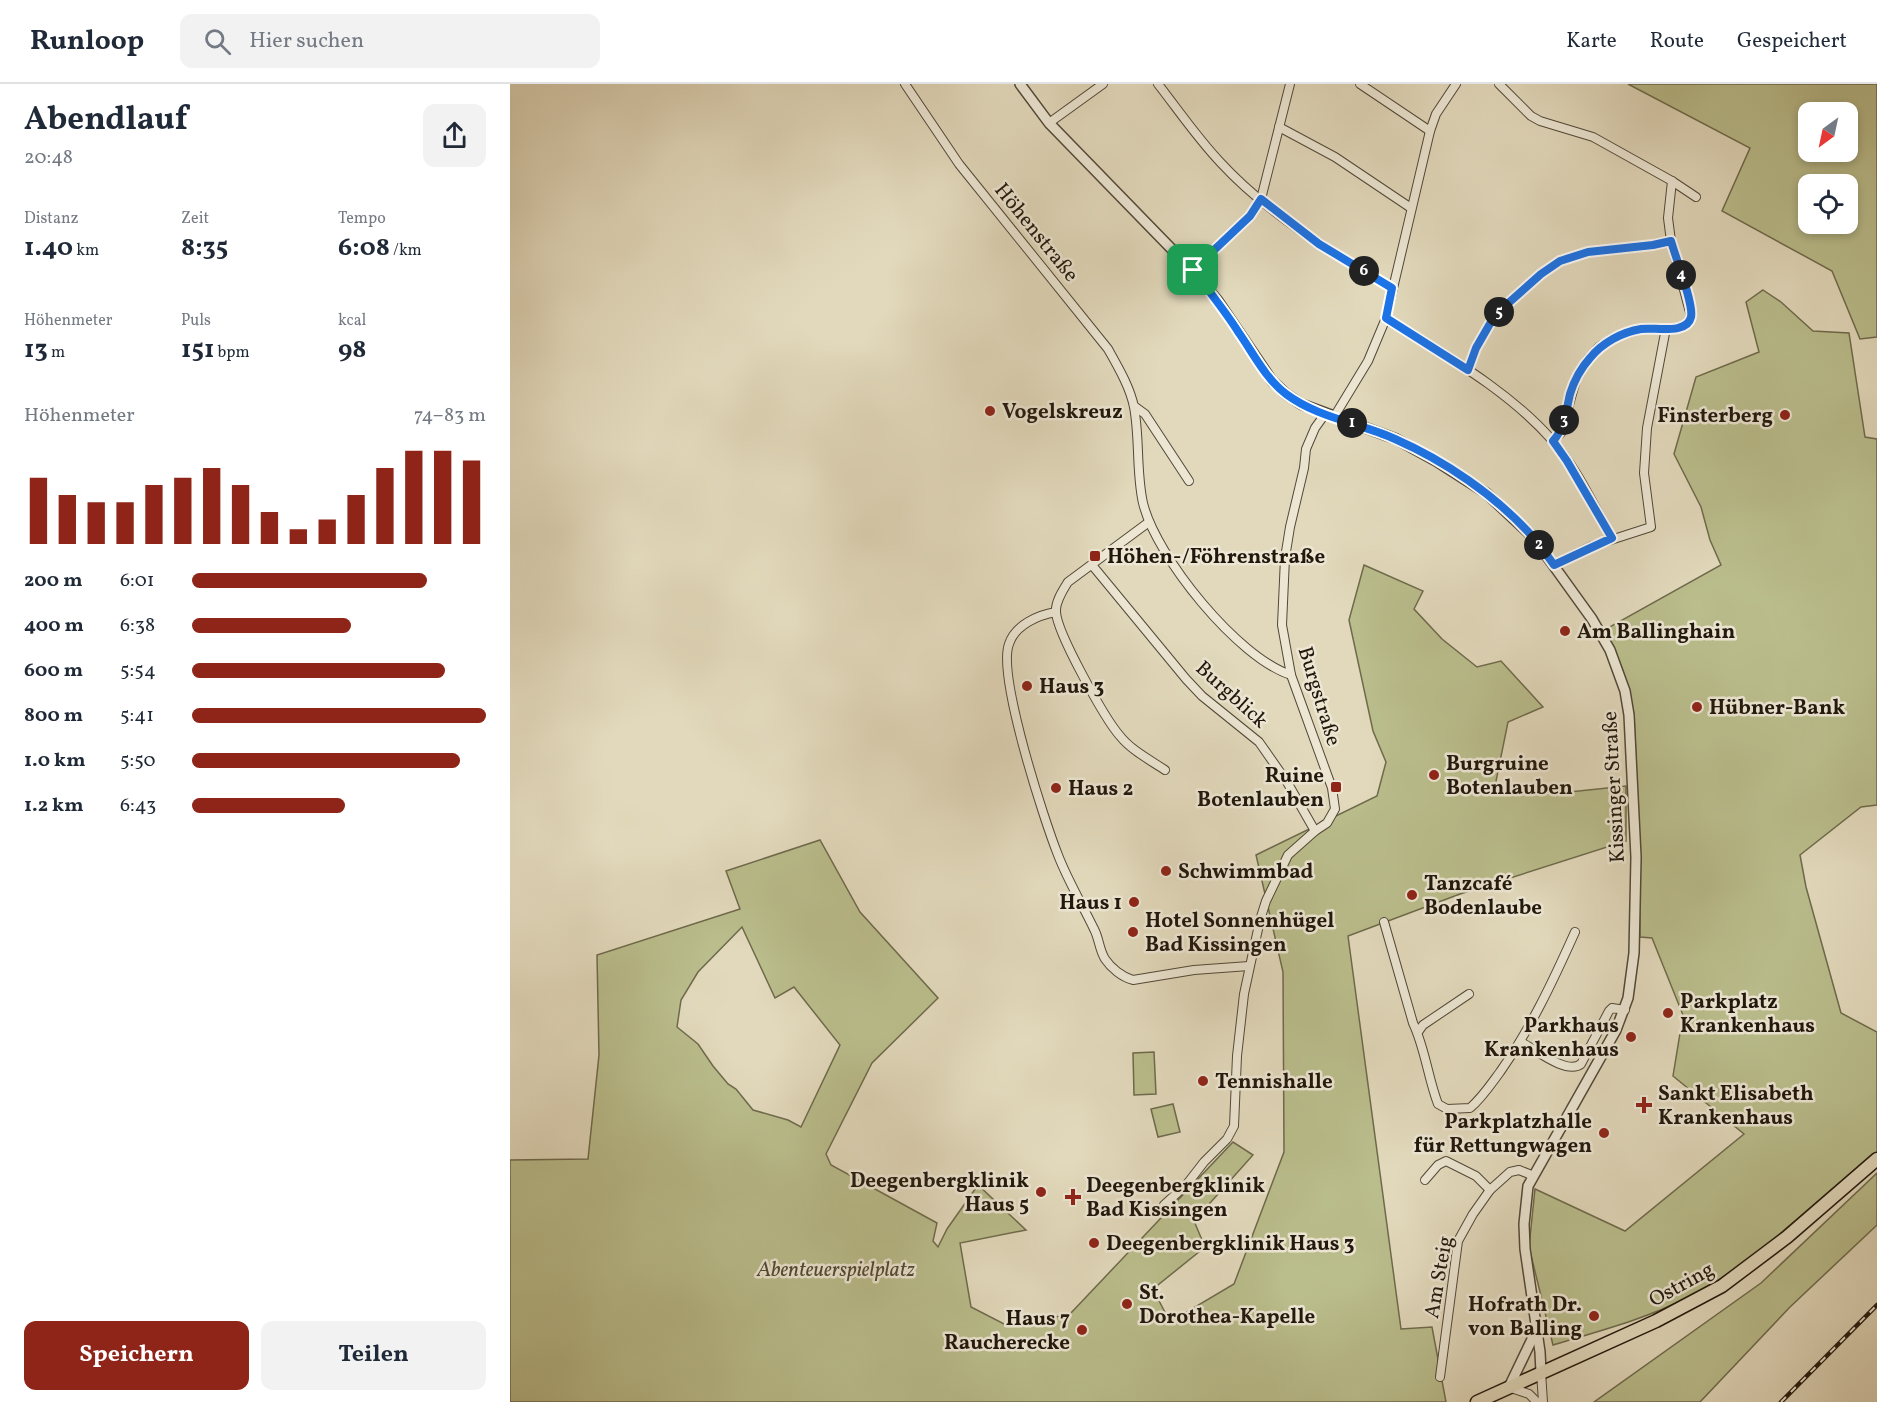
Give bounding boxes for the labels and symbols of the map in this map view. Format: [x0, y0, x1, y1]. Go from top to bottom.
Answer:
north arrow [1798, 102, 1858, 162]
street label: Höhenstraße [987, 177, 1085, 289]
pin [1167, 244, 1218, 295]
pin: 6 [1349, 256, 1379, 286]
pin: 4 [1666, 260, 1696, 290]
pin: 5 [1484, 297, 1514, 327]
place label: Vogelskreuz [1002, 398, 1123, 427]
place label: Finsterberg [1657, 402, 1773, 431]
marker: Vogelskreuz [983, 404, 997, 418]
pin: 3 [1549, 405, 1579, 435]
pin: 1 [1337, 408, 1367, 438]
marker: Finsterberg [1778, 408, 1792, 422]
pin: 2 [1524, 530, 1554, 560]
place label: Höhen-/Föhrenstraße [1107, 543, 1325, 572]
marker: Höhen-/Föhrenstraße [1088, 549, 1102, 563]
place label: Am Ballinghain [1577, 618, 1735, 647]
marker: Am Ballinghain [1558, 624, 1572, 638]
street label: Burgstraße [1290, 643, 1347, 750]
street label: Burgblick [1188, 655, 1274, 736]
place label: Haus 3 [1039, 673, 1104, 702]
marker: Haus 3 [1020, 679, 1034, 693]
place label: Hübner-Bank [1709, 694, 1845, 723]
marker: Hübner-Bank [1690, 700, 1704, 714]
street label: Kissinger Straße [1596, 710, 1633, 863]
place label: Burgruine Botenlauben [1446, 750, 1573, 803]
place label: Ruine Botenlauben [1197, 762, 1324, 815]
marker: Burgruine Botenlauben [1427, 768, 1441, 782]
place label: Haus 2 [1068, 775, 1133, 804]
marker: Ruine Botenlauben [1329, 780, 1343, 794]
marker: Haus 2 [1049, 781, 1063, 795]
place label: Schwimmbad [1178, 858, 1314, 887]
marker: Schwimmbad [1159, 864, 1173, 878]
place label: Tanzcafé Bodenlaube [1424, 870, 1542, 923]
marker: Tanzcafé Bodenlaube [1405, 888, 1419, 902]
place label: Haus 1 [1059, 889, 1122, 918]
marker: Haus 1 [1127, 895, 1141, 909]
place label: Hotel Sonnenhügel Bad Kissingen [1145, 907, 1334, 960]
marker: Hotel Sonnenhügel Bad Kissingen [1126, 925, 1140, 939]
place label: Parkplatz Krankenhaus [1680, 988, 1815, 1041]
marker: Parkplatz Krankenhaus [1661, 1006, 1675, 1020]
place label: Parkhaus Krankenhaus [1484, 1012, 1619, 1065]
marker: Parkhaus Krankenhaus [1624, 1030, 1638, 1044]
place label: Tennishalle [1215, 1068, 1333, 1097]
marker: Tennishalle [1196, 1074, 1210, 1088]
place label: Sankt Elisabeth Krankenhaus [1658, 1080, 1814, 1133]
marker: Sankt Elisabeth Krankenhaus [1635, 1096, 1653, 1114]
place label: Parkplatzhalle für Rettungwagen [1414, 1108, 1592, 1161]
marker: Parkplatzhalle für Rettungwagen [1597, 1126, 1611, 1140]
place label: Deegenbergklinik Haus 5 [850, 1167, 1029, 1220]
place label: Deegenbergklinik Bad Kissingen [1086, 1172, 1265, 1225]
marker: Deegenbergklinik Haus 5 [1034, 1185, 1048, 1199]
marker: Deegenbergklinik Bad Kissingen [1064, 1188, 1082, 1206]
place label: Deegenbergklinik Haus 3 [1106, 1230, 1354, 1259]
street label: Am Steig [1418, 1234, 1461, 1321]
marker: Deegenbergklinik Haus 3 [1087, 1236, 1101, 1250]
park label: Abenteuerspielplatz [756, 1256, 916, 1285]
street label: Ostring [1644, 1256, 1719, 1315]
place label: St. Dorothea-Kapelle [1139, 1279, 1315, 1332]
place label: Hofrath Dr. von Balling [1468, 1291, 1582, 1344]
marker: St. Dorothea-Kapelle [1120, 1297, 1134, 1311]
place label: Haus 7 Raucherecke [944, 1305, 1070, 1358]
marker: Hofrath Dr. von Balling [1587, 1309, 1601, 1323]
marker: Haus 7 Raucherecke [1075, 1323, 1089, 1337]

